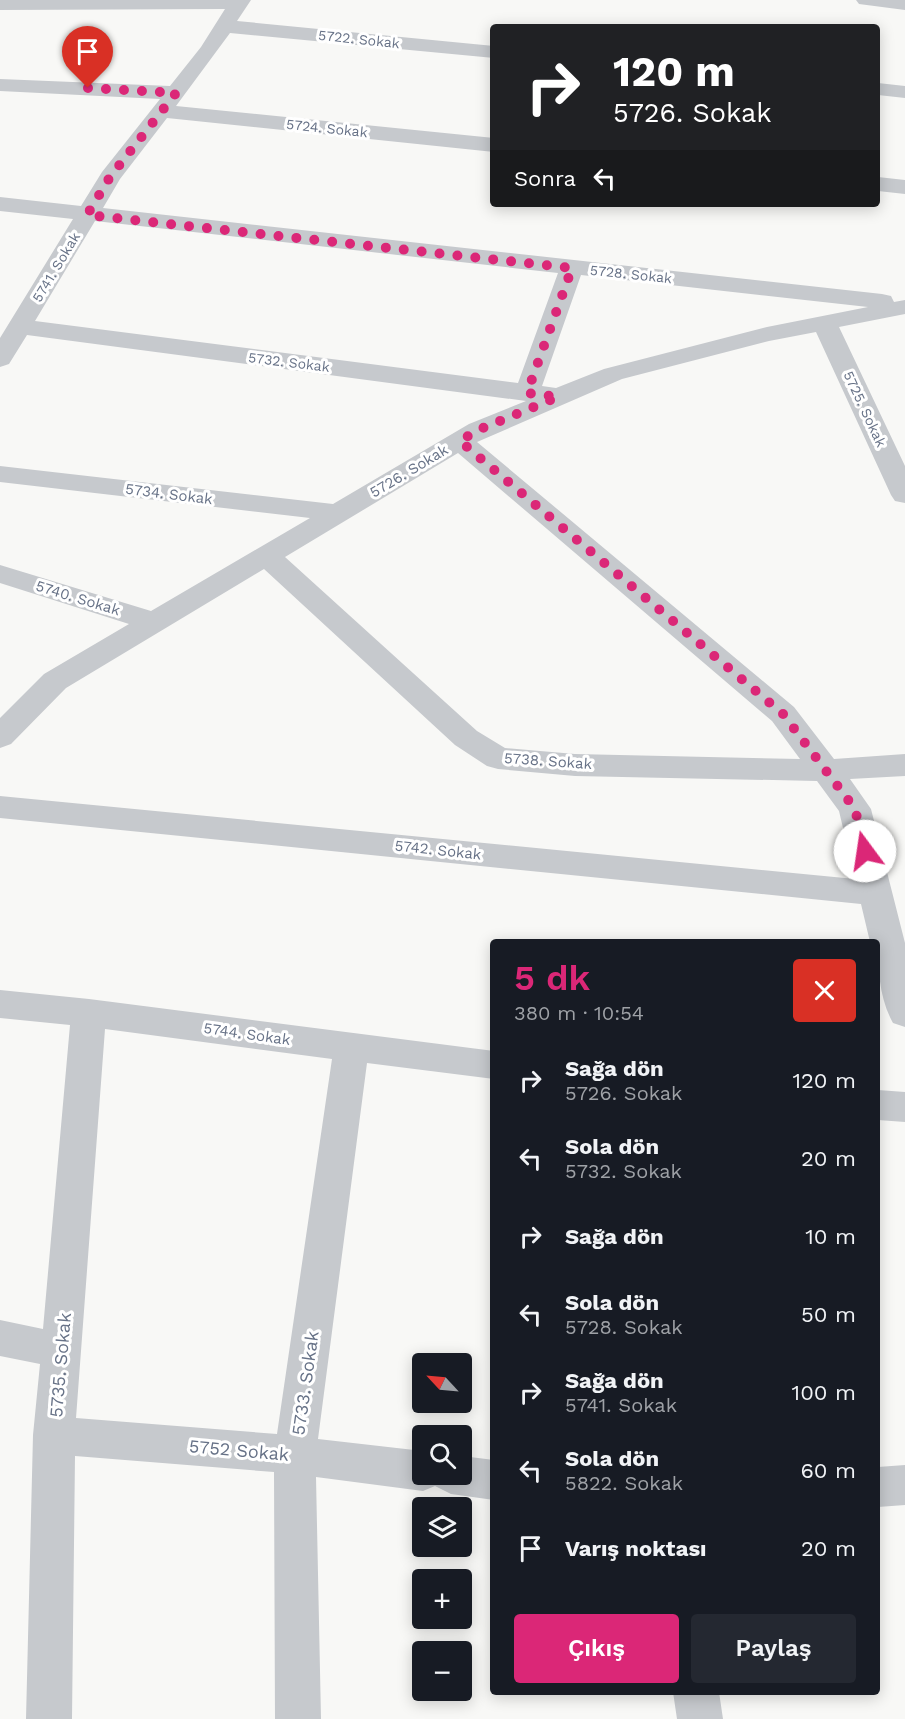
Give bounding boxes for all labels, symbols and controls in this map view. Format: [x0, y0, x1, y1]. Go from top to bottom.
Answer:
pin [62, 26, 113, 88]
street label: 5722. Sokak [317, 27, 401, 51]
icon: arrive [71, 35, 104, 68]
text: 120 m [613, 47, 735, 96]
icon: right [514, 48, 592, 126]
text: 5726. Sokak [613, 97, 772, 129]
street label: 5724. Sokak [286, 116, 369, 140]
icon: left [588, 162, 621, 195]
text: Sonra [514, 166, 576, 191]
street label: 5741. Sokak [29, 229, 83, 305]
street label: 5728. Sokak [589, 262, 673, 286]
street label: 5732. Sokak [247, 349, 331, 375]
street label: 5725. Sokak [840, 369, 890, 450]
street label: 5726. Sokak [367, 440, 452, 501]
street label: 5734. Sokak [124, 480, 214, 508]
street label: 5740. Sokak [34, 577, 123, 620]
street label: 5738. Sokak [503, 749, 593, 773]
position arrow [833, 819, 897, 883]
street label: 5742. Sokak [394, 836, 483, 864]
text: 5 dk [514, 957, 590, 999]
button: close [793, 959, 856, 1022]
text: 380 m · 10:54 [514, 1001, 644, 1025]
street label: 5744. Sokak [202, 1019, 292, 1049]
text: Sağa dön [565, 1056, 664, 1081]
icon: right [514, 1064, 547, 1097]
text: 120 m [792, 1068, 856, 1093]
text: 5726. Sokak [565, 1081, 682, 1105]
text: Sola dön [565, 1134, 659, 1159]
icon: left [514, 1142, 547, 1175]
text: 20 m [801, 1146, 856, 1171]
text: 5732. Sokak [565, 1159, 682, 1183]
icon: right [514, 1220, 547, 1253]
text: Sağa dön [565, 1224, 664, 1249]
text: 10 m [805, 1224, 856, 1249]
text: Sola dön [565, 1290, 659, 1315]
icon: left [514, 1298, 547, 1331]
text: 50 m [801, 1302, 856, 1327]
street label: 5735. Sokak [45, 1312, 75, 1418]
text: 5728. Sokak [565, 1315, 683, 1339]
street label: 5733. Sokak [287, 1329, 323, 1437]
north arrow [412, 1353, 472, 1413]
map controls [412, 1353, 472, 1701]
text: Sağa dön [565, 1368, 664, 1393]
icon: right [514, 1376, 547, 1409]
text: 100 m [792, 1380, 856, 1405]
text: 5741. Sokak [565, 1393, 677, 1417]
button: search [412, 1425, 472, 1485]
street label: 5752 Sokak [188, 1435, 290, 1465]
text: Sola dön [565, 1446, 659, 1471]
icon: left [514, 1454, 547, 1487]
text: 60 m [800, 1458, 856, 1483]
text: 5822. Sokak [565, 1471, 683, 1495]
button: layers [412, 1497, 472, 1557]
icon: arrive [514, 1532, 547, 1565]
text: Varış noktası [565, 1536, 707, 1561]
text: 20 m [801, 1536, 856, 1561]
button: + [412, 1569, 472, 1629]
button: Çıkış [514, 1614, 679, 1683]
button: Paylaş [691, 1614, 856, 1683]
button: − [412, 1641, 472, 1701]

